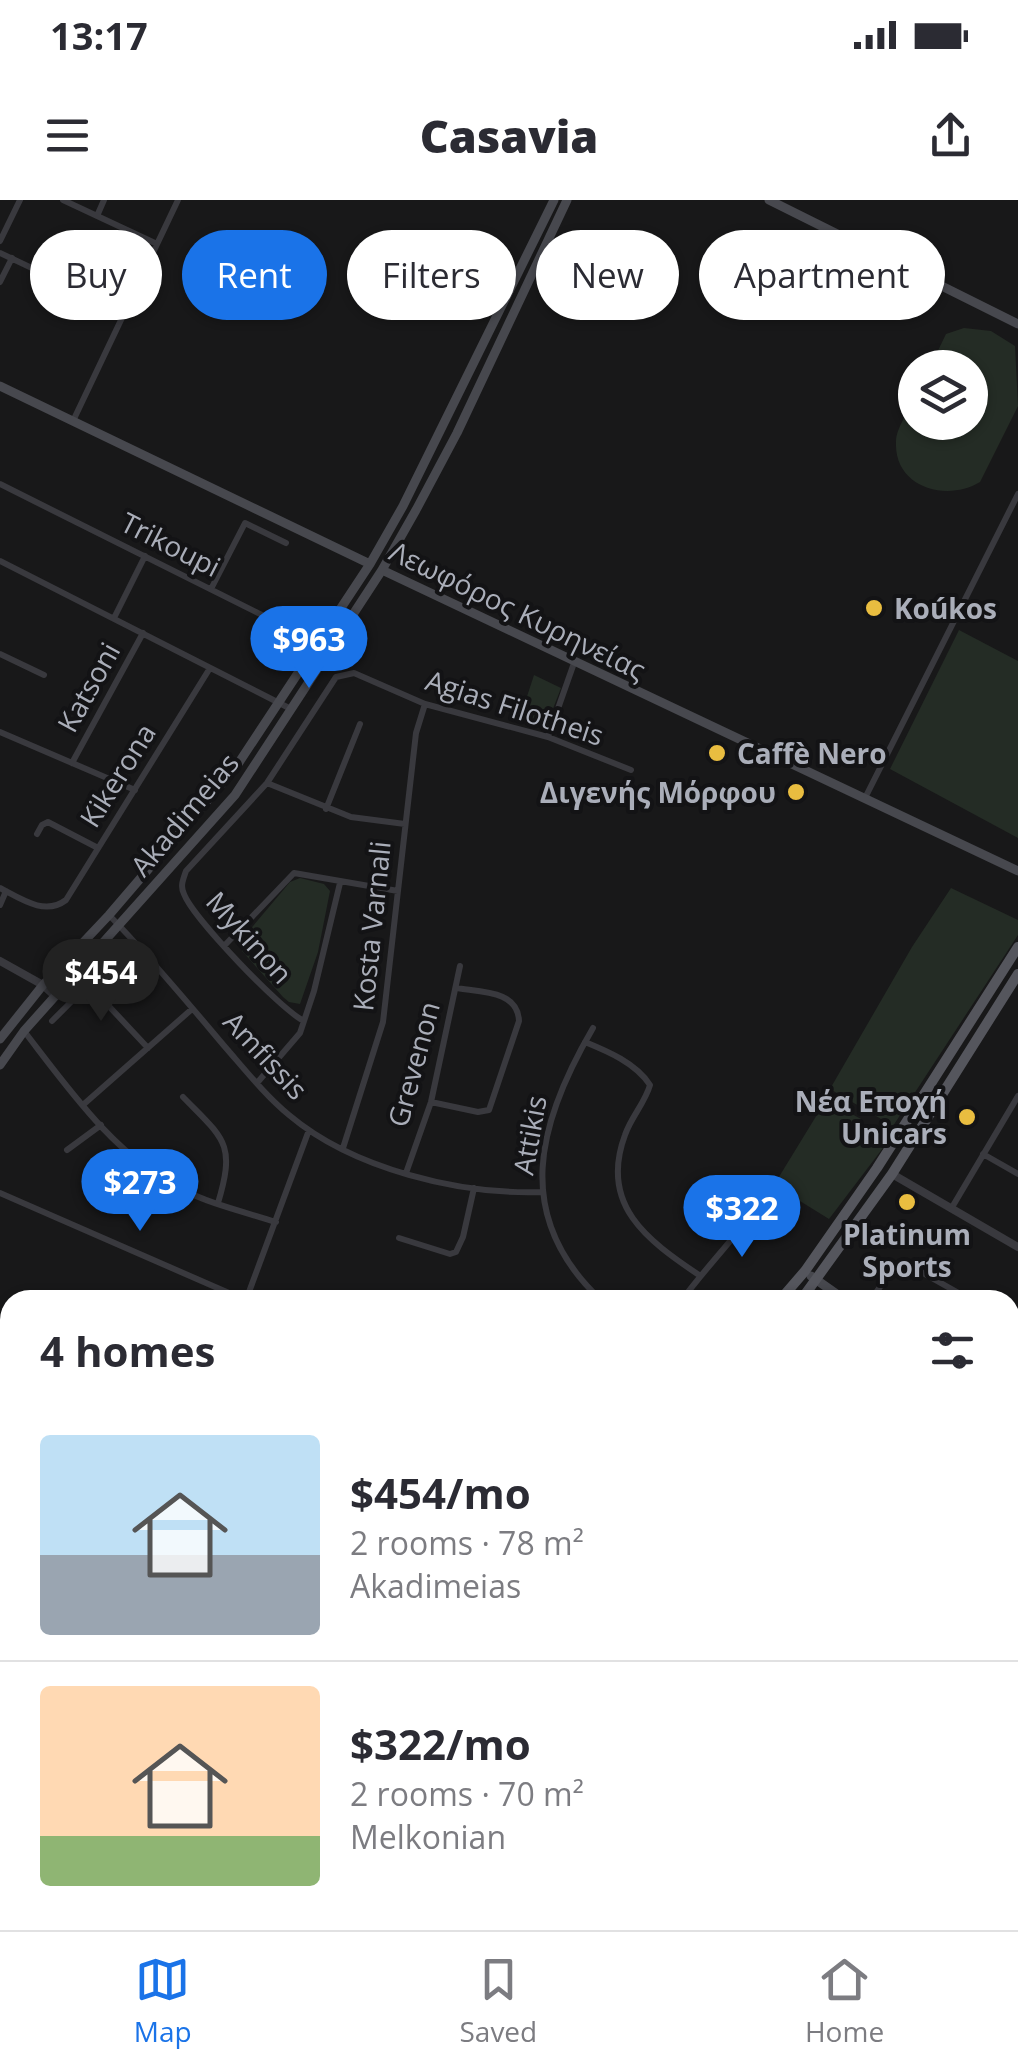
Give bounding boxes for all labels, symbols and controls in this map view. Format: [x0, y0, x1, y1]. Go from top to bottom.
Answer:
text: 13:17 [50, 9, 148, 61]
text: Casavia [420, 105, 598, 166]
icon: menu [40, 108, 95, 163]
icon: share [923, 108, 978, 163]
chip: Buy [30, 230, 162, 320]
chip: Rent [182, 230, 327, 320]
chip: Filters [347, 230, 516, 320]
chip: New [536, 230, 679, 320]
chip: Apartment [699, 230, 945, 320]
map controls [898, 350, 988, 440]
button: layers [898, 350, 988, 440]
street label: Trikoupi [115, 503, 227, 585]
street label: Λεωφόρος Κυρηνείας [384, 532, 652, 688]
place label: Koúkos [894, 589, 997, 627]
marker: Koúkos [863, 597, 885, 619]
pin: $963 [250, 606, 368, 691]
text: $963 [272, 617, 346, 660]
street label: Katsoni [48, 635, 128, 739]
street label: Agias Filotheis [421, 660, 609, 754]
street label: Kikerona [70, 716, 164, 834]
place label: Caffè Nero [737, 734, 887, 772]
marker: Caffè Nero [706, 742, 728, 764]
street label: Akadimeias [121, 744, 247, 884]
place label: Διγενής Μόρφου [540, 773, 776, 811]
marker: Διγενής Μόρφου [785, 781, 807, 803]
street label: Kosta Varnali [343, 839, 399, 1013]
street label: Mykinon [198, 883, 302, 991]
pin: $454 [42, 939, 160, 1024]
text: $454 [64, 950, 138, 993]
street label: Grevenon [378, 997, 448, 1131]
street label: Amfissis [216, 1003, 316, 1107]
place label: Νέα Εποχή Unicars [795, 1082, 947, 1152]
street label: Attikis [503, 1092, 555, 1178]
marker: Νέα Εποχή Unicars [956, 1106, 978, 1128]
pin: $273 [81, 1149, 199, 1234]
text: $273 [103, 1160, 177, 1203]
pin: $322 [683, 1175, 801, 1260]
text: $322 [705, 1186, 779, 1229]
marker: Platinum Sports [896, 1191, 918, 1213]
place label: Platinum Sports [843, 1215, 971, 1285]
text: 4 homes [40, 1322, 215, 1379]
icon: filters [925, 1323, 980, 1378]
text: $454/mo [350, 1464, 531, 1521]
icon: home [120, 1475, 240, 1595]
text: 2 rooms · 78 m² [350, 1521, 584, 1564]
text: Akadimeias [350, 1564, 521, 1607]
text: $322/mo [350, 1715, 531, 1772]
icon: home [120, 1726, 240, 1846]
text: 2 rooms · 70 m² [350, 1772, 584, 1815]
text: Melkonian [350, 1815, 506, 1858]
tab: Map [134, 1952, 192, 2050]
tab: Saved [459, 1952, 537, 2050]
tab: Home [805, 1952, 884, 2050]

